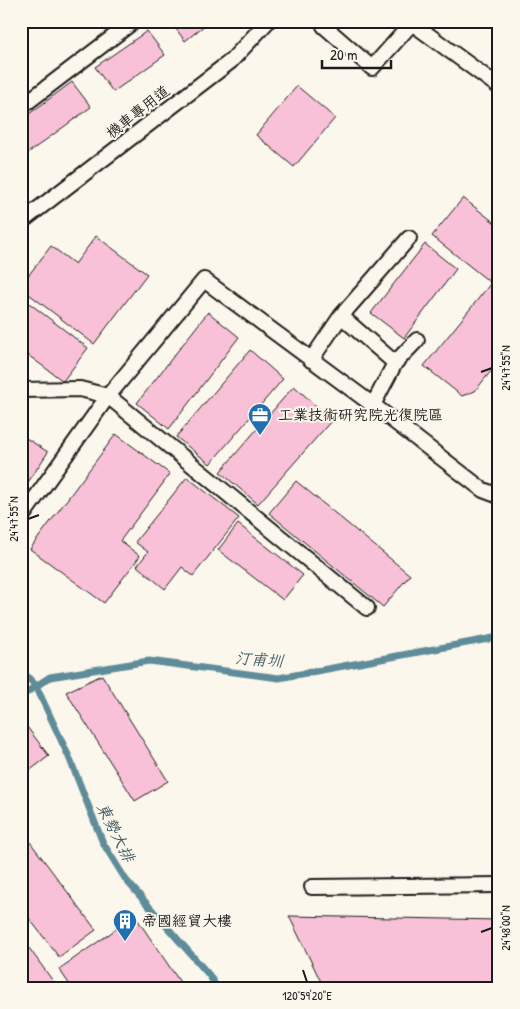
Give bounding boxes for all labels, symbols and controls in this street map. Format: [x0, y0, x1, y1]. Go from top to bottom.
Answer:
scale bar [322, 38, 391, 70]
text: 20 m [330, 44, 357, 65]
street label: 機車專用道 [102, 80, 174, 143]
text: 24°47'55"N [497, 345, 514, 391]
office icon: 工業技術研究院光復院區 [247, 402, 273, 436]
place label: 工業技術研究院光復院區 [278, 404, 443, 425]
text: 24°47'55"N [5, 496, 22, 542]
water label: 汀甫圳 [234, 646, 286, 672]
water label: 東勢大排 [92, 798, 141, 867]
text: 24°48'00"N [497, 905, 514, 951]
building icon: 帝國經貿大樓 [112, 908, 138, 942]
place label: 帝國經貿大樓 [142, 910, 232, 931]
text: 120°59'20"E [282, 987, 332, 1004]

